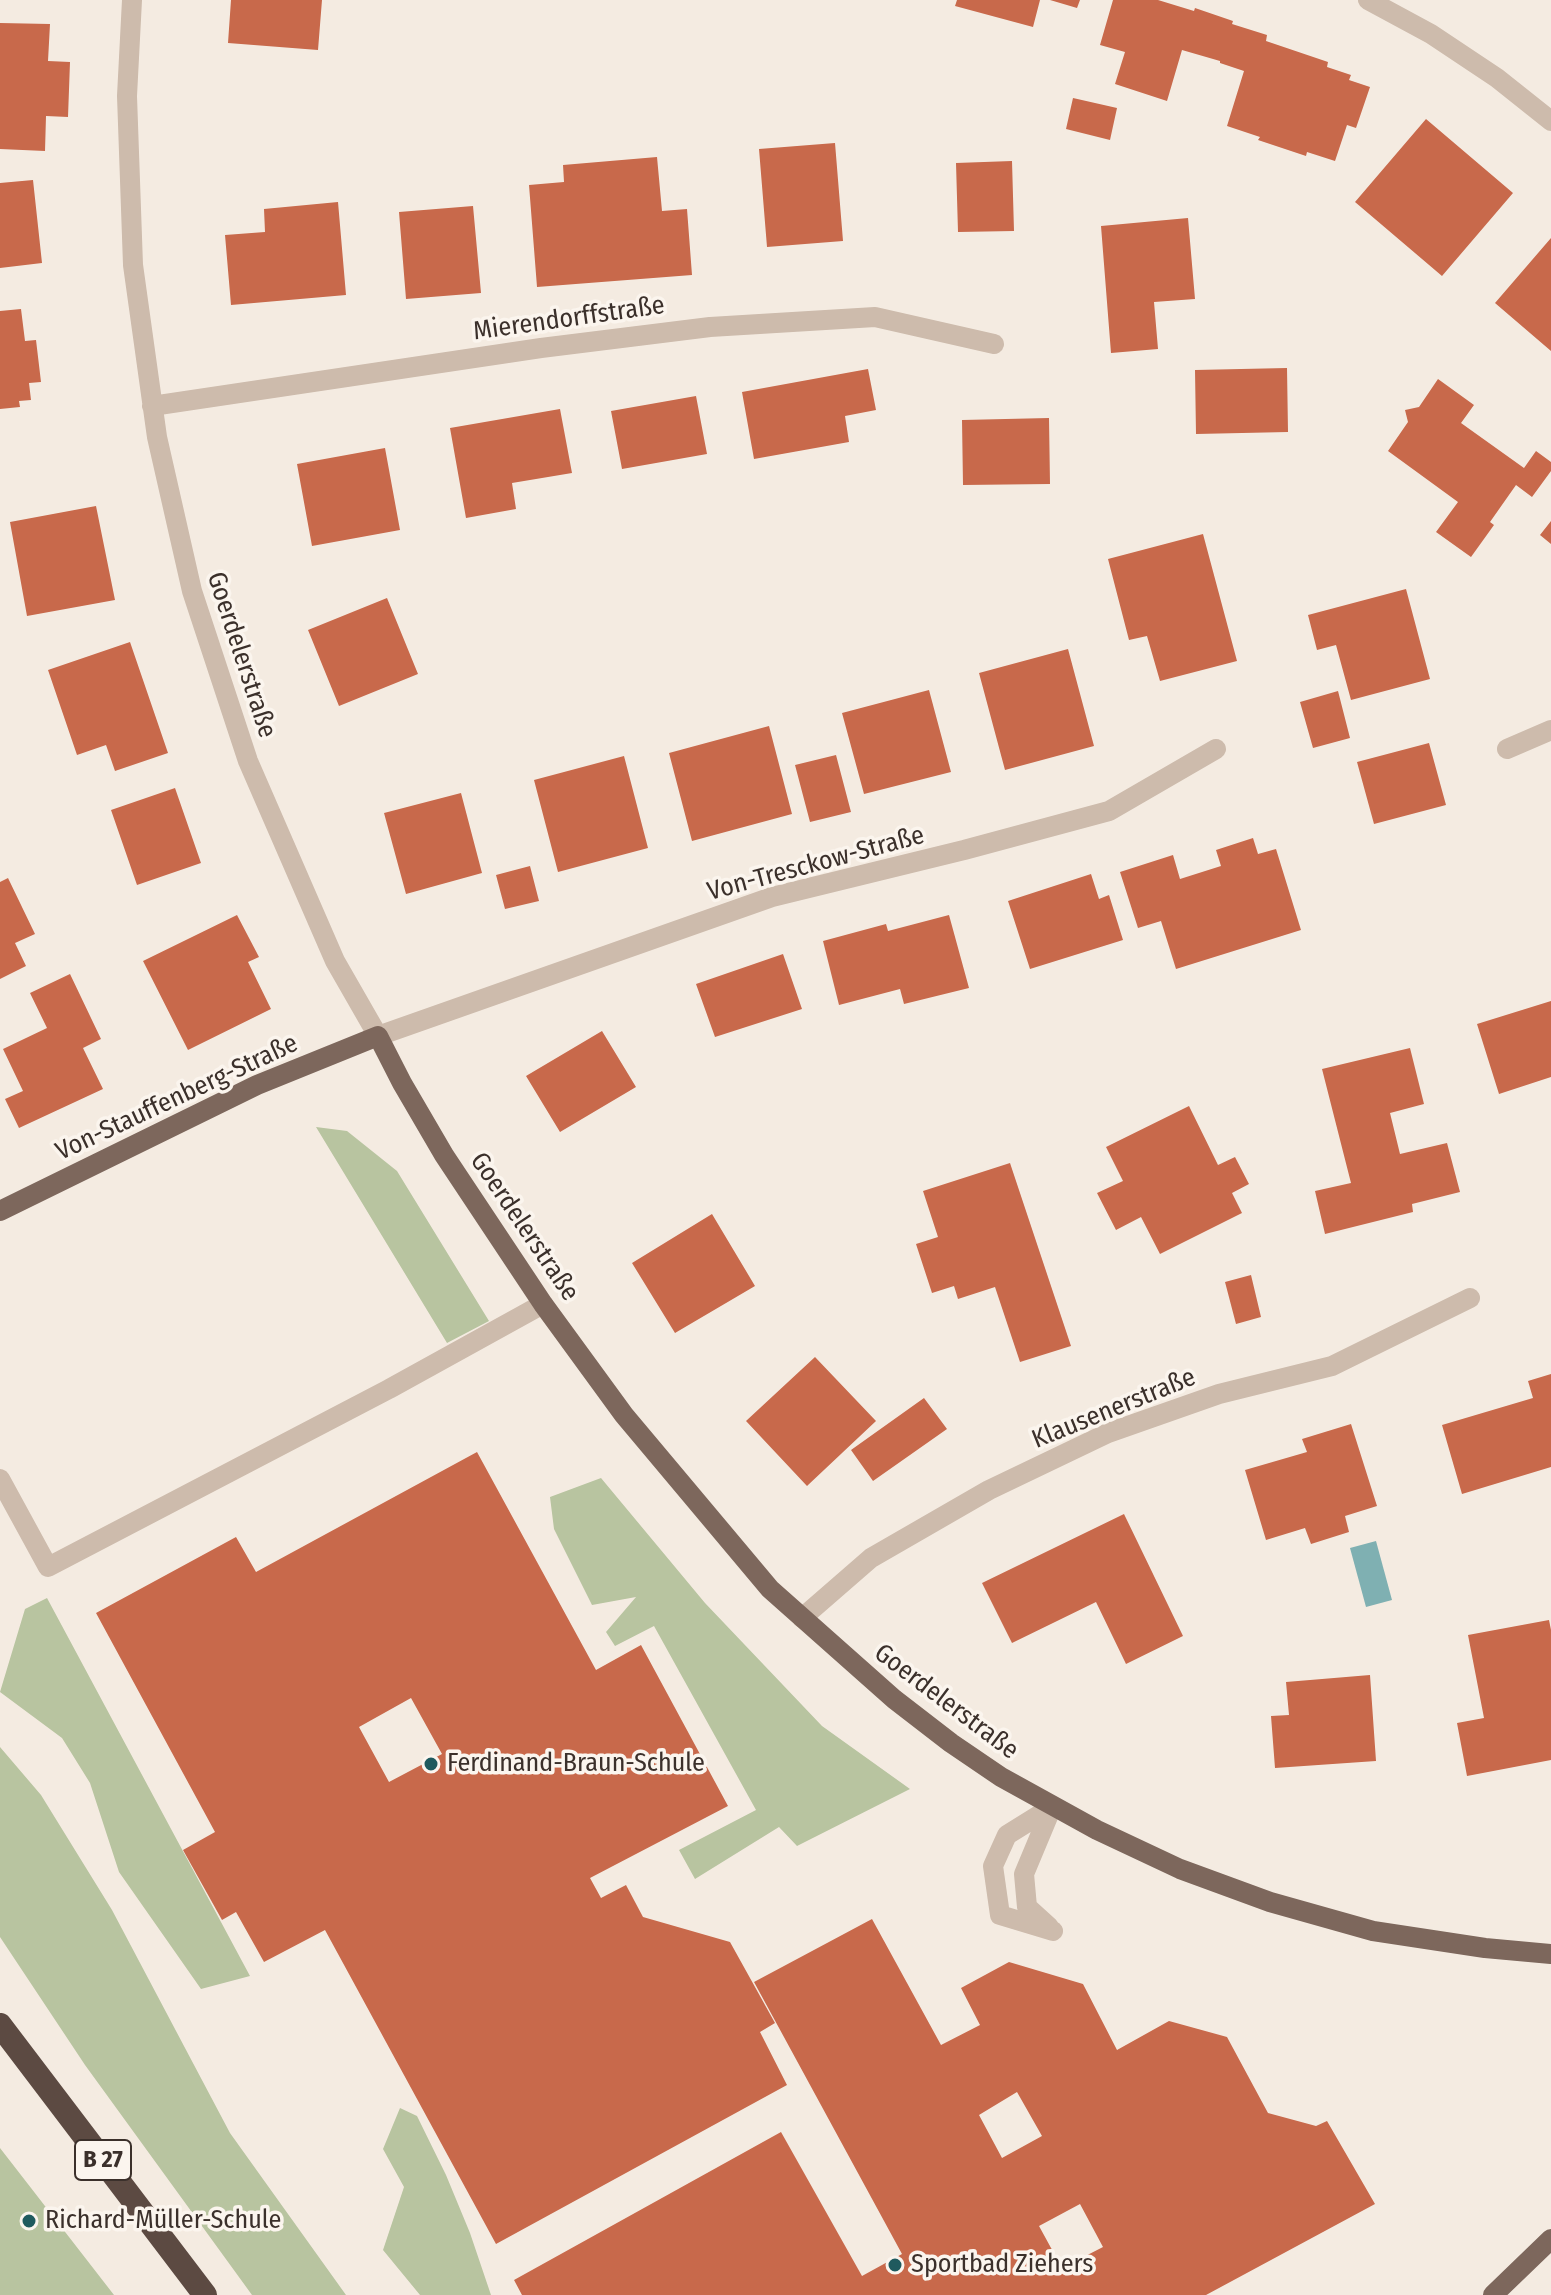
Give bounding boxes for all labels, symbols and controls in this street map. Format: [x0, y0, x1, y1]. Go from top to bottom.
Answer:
street label: Mierendorffstraße [471, 290, 667, 348]
street label: Goerdelerstraße [200, 568, 282, 742]
street label: Von-Tresckow-Straße [704, 820, 928, 908]
street label: Von-Stauffenberg-Straße [51, 1028, 303, 1168]
street label: Goerdelerstraße [463, 1147, 585, 1307]
street label: Klausenerstraße [1028, 1362, 1200, 1456]
street label: Goerdelerstraße [868, 1638, 1024, 1766]
place label: Ferdinand-Braun-Schule [447, 1748, 705, 1780]
marker: Ferdinand-Braun-Schule [422, 1755, 440, 1773]
road number: B 27 [75, 2140, 131, 2180]
place label: Richard-Müller-Schule [45, 2205, 281, 2237]
marker: Richard-Müller-Schule [20, 2212, 38, 2230]
place label: Sportbad Ziehers [911, 2249, 1093, 2281]
marker: Sportbad Ziehers [886, 2256, 904, 2274]

